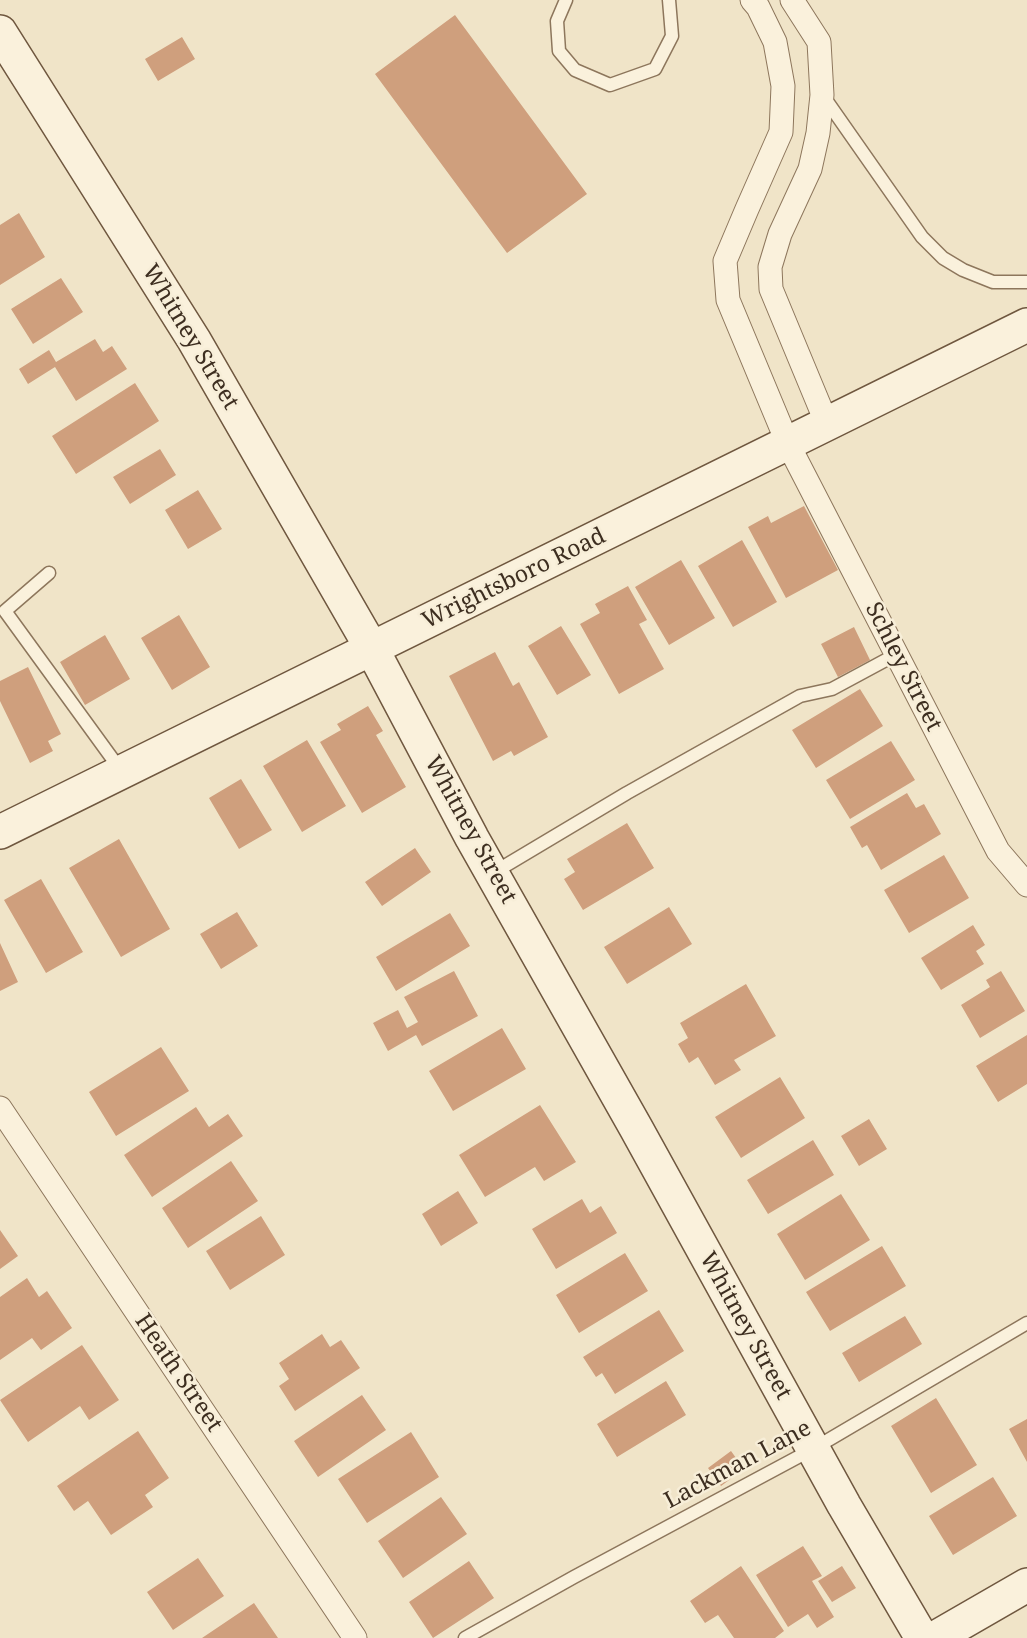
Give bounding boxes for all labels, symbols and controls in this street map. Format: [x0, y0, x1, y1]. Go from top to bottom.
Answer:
street label: Whitney Street [136, 259, 244, 415]
street label: Wrightsboro Road [418, 523, 610, 635]
street label: Schley Street [859, 598, 947, 736]
street label: Whitney Street [418, 751, 522, 909]
street label: Whitney Street [693, 1247, 797, 1405]
street label: Heath Street [128, 1309, 228, 1437]
street label: Lackman Lane [660, 1415, 816, 1515]

